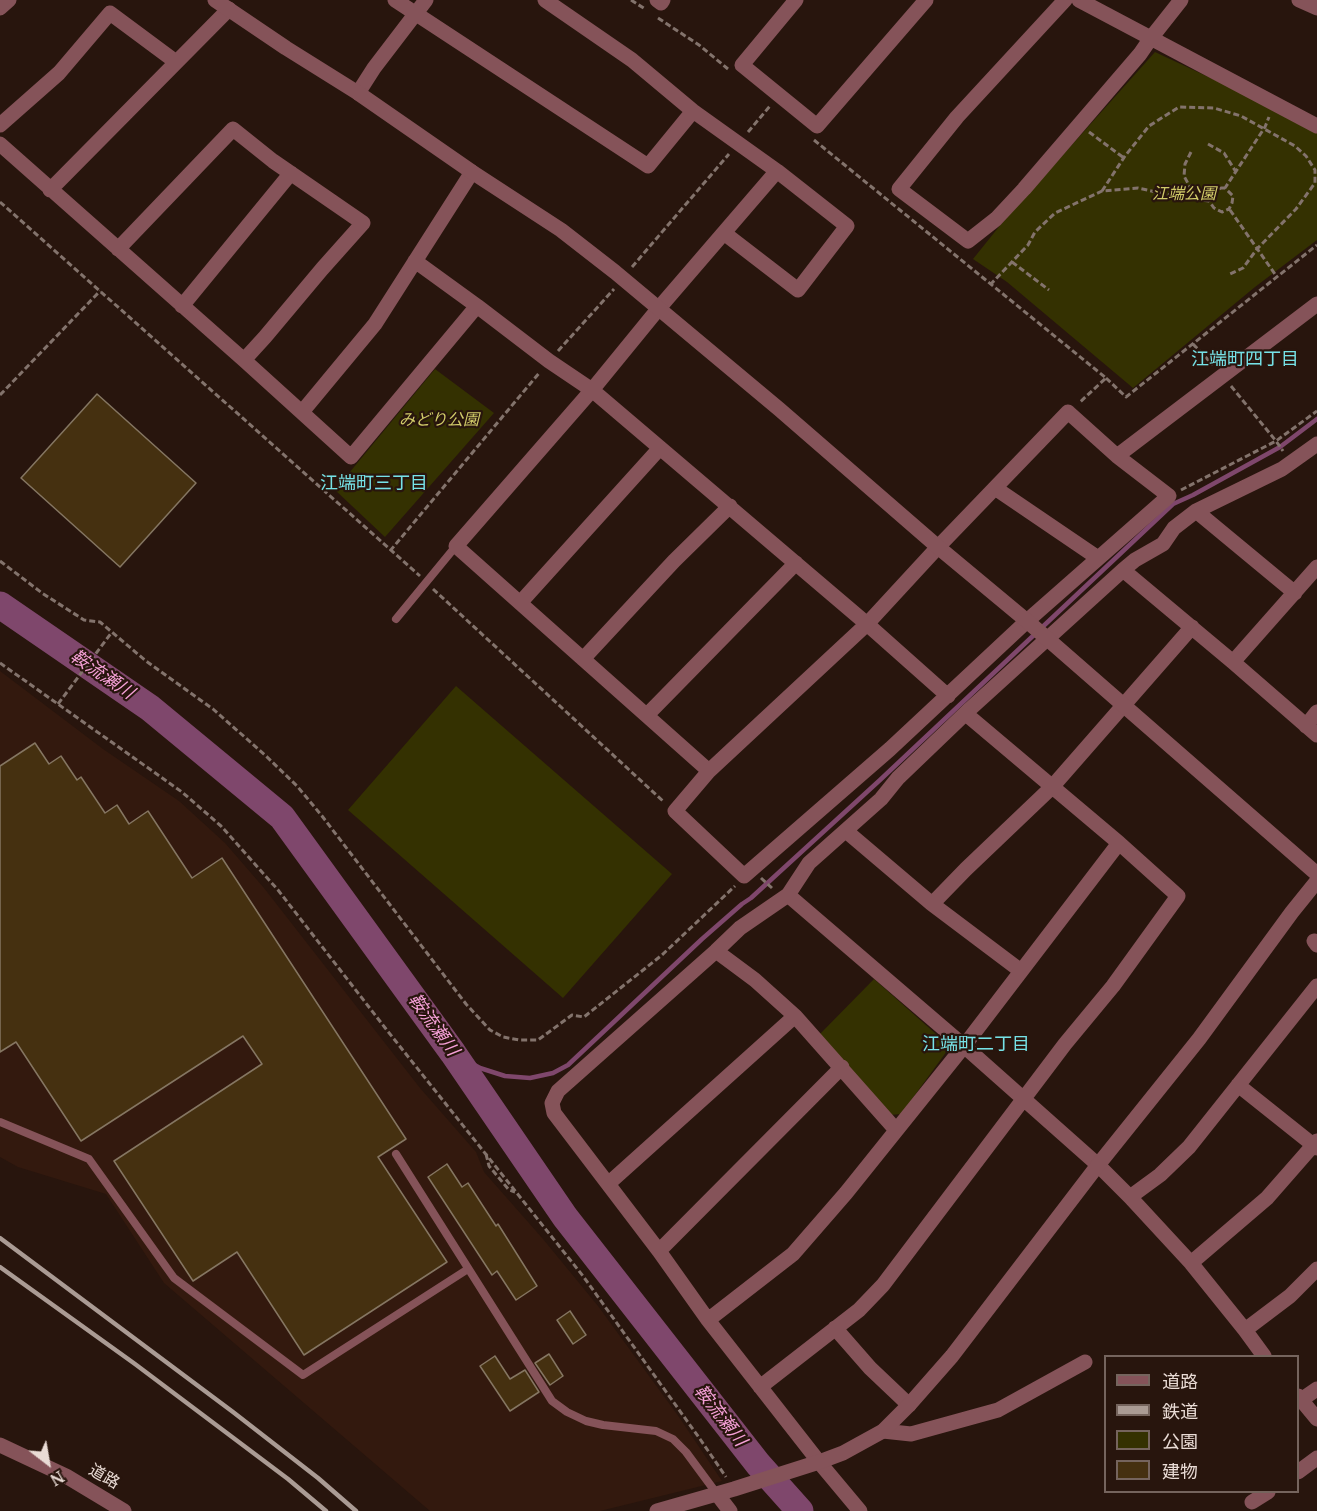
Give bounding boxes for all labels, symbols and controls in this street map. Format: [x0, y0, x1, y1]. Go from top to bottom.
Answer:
park label: 江端公園 [1152, 184, 1216, 204]
district label: 江端町四丁目 [1191, 349, 1299, 371]
park label: みどり公園 [399, 410, 479, 430]
district label: 江端町三丁目 [320, 473, 428, 495]
water label: 鞍流瀬川 [66, 646, 138, 704]
water label: 鞍流瀬川 [403, 990, 463, 1060]
district label: 江端町二丁目 [922, 1034, 1030, 1056]
legend [1104, 1355, 1299, 1493]
text: 道路 [1162, 1369, 1198, 1393]
water label: 鞍流瀬川 [689, 1381, 751, 1451]
text: 鉄道 [1162, 1399, 1198, 1423]
text: 公園 [1162, 1429, 1198, 1453]
north arrow [18, 1433, 78, 1493]
text: 建物 [1162, 1459, 1198, 1483]
street label: 道路 [85, 1461, 123, 1493]
text: N [46, 1466, 68, 1491]

